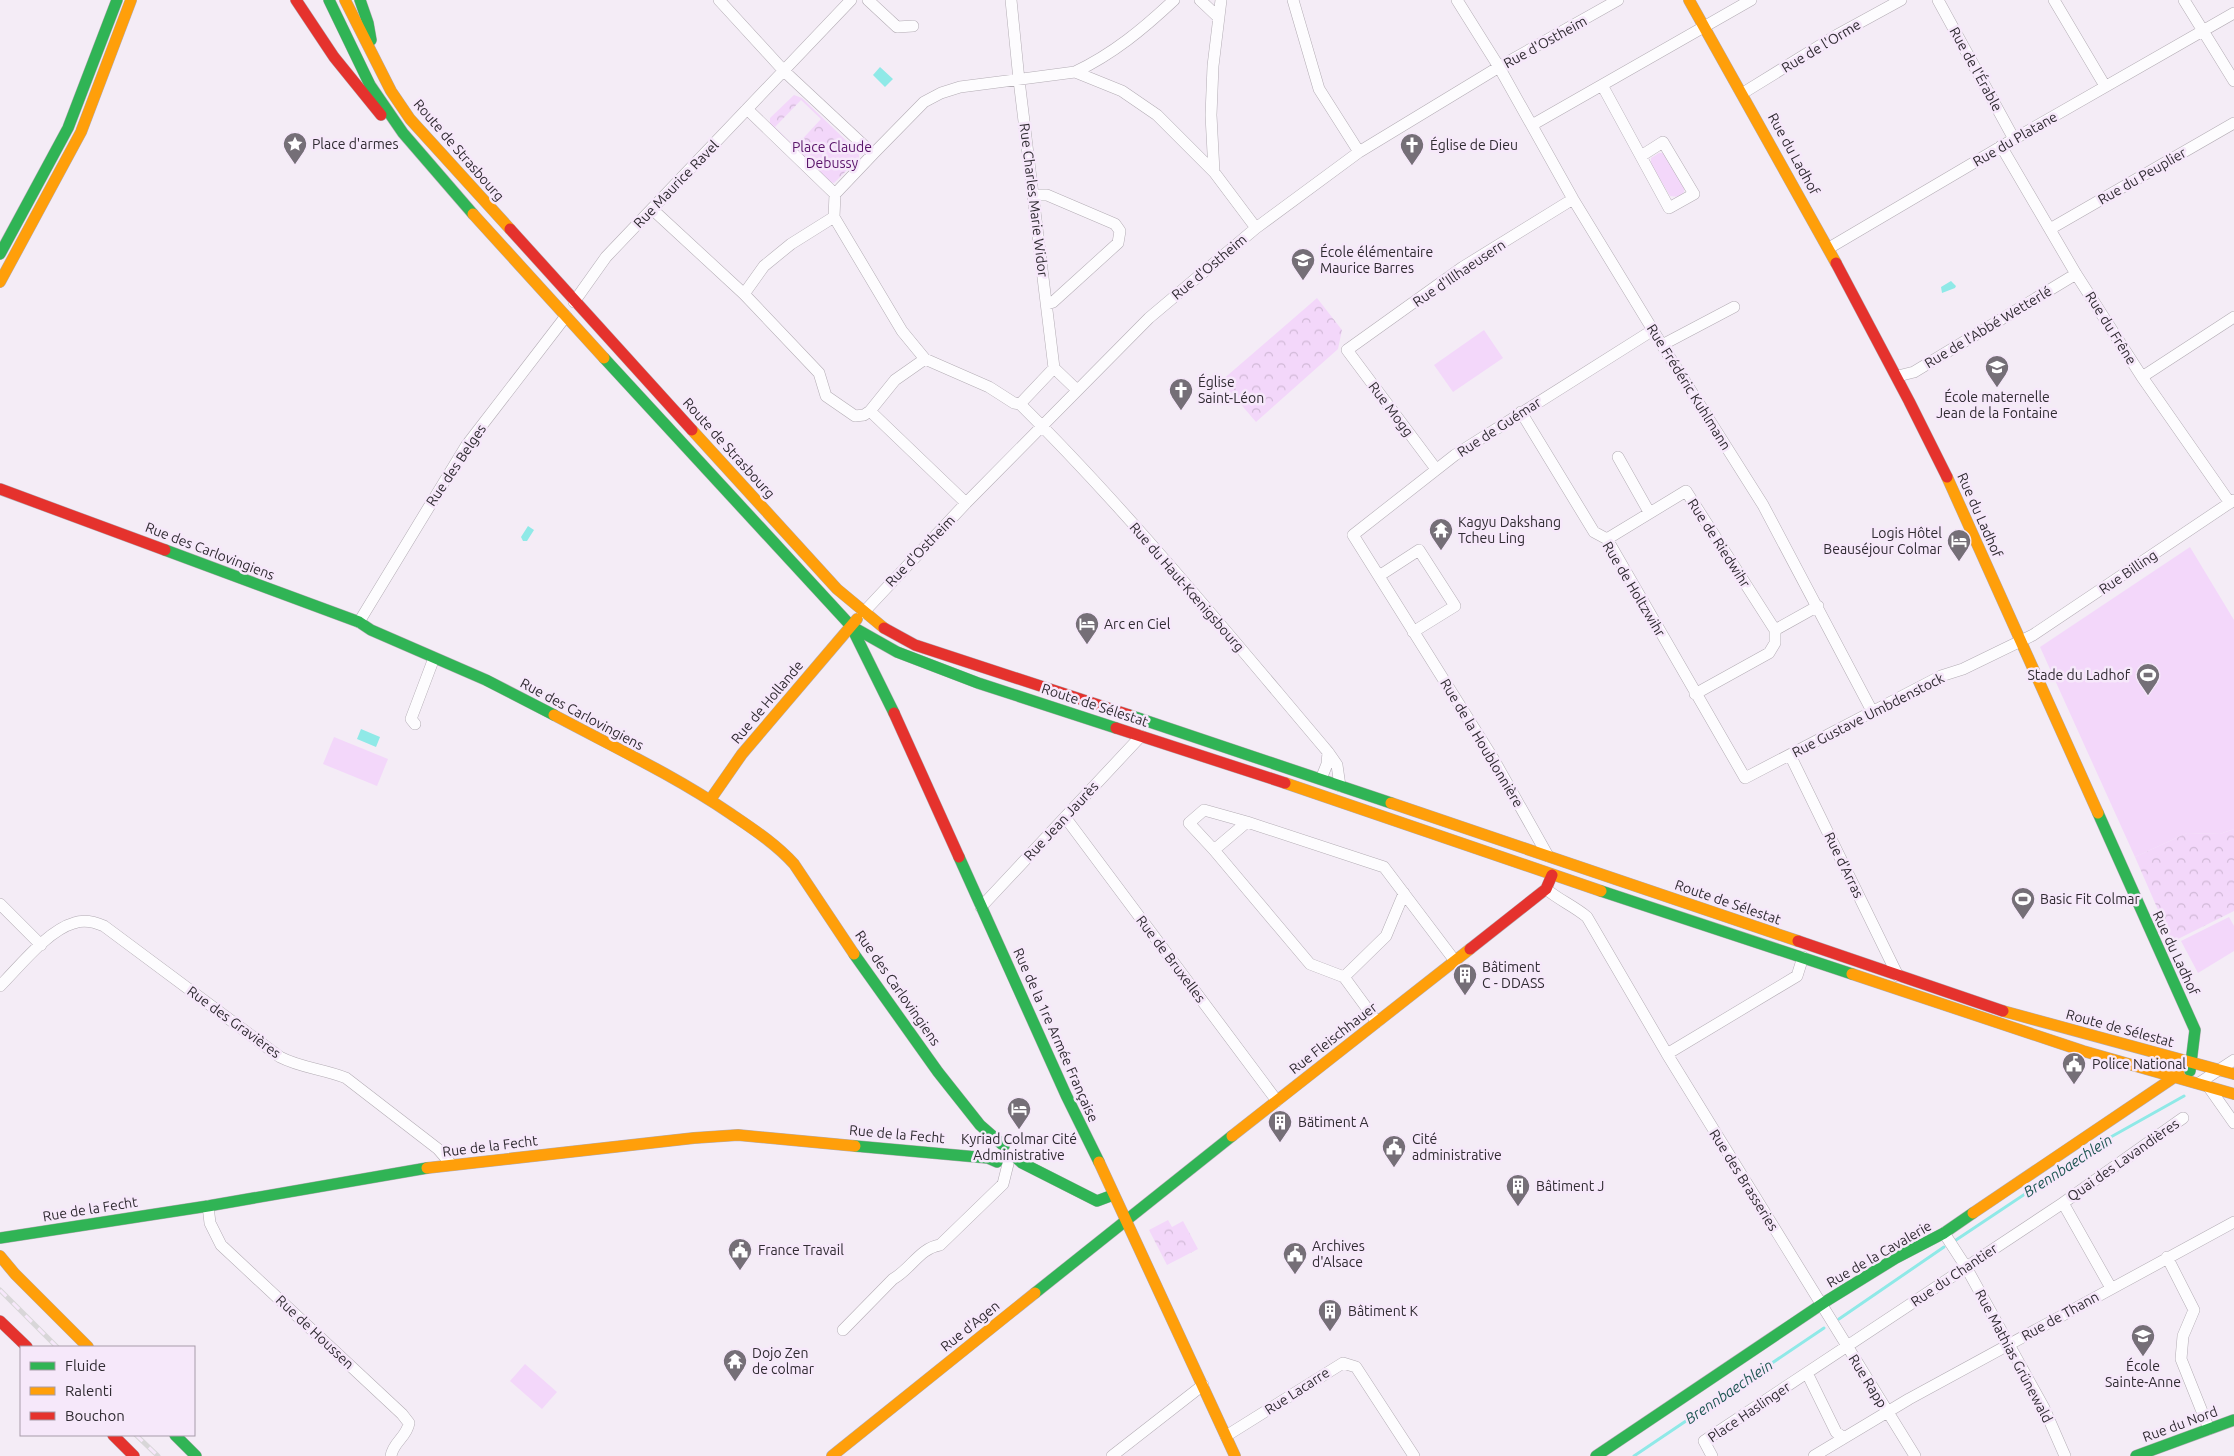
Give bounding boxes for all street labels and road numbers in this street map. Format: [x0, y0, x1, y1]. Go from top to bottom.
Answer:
street label: Rue d'Ostheim [1501, 13, 1589, 71]
street label: Rue de l'Orme [1778, 16, 1864, 76]
street label: Rue de l'Érable [1946, 24, 2007, 114]
street label: Route de Strasbourg [410, 96, 508, 204]
street label: Rue du Platane [1970, 108, 2060, 170]
street label: Rue du Ladhof [1765, 110, 1823, 198]
street label: Rue Charles Marie Widor [1017, 122, 1051, 278]
street label: Rue Maurice Ravel [630, 137, 722, 231]
street label: Rue du Peuplier [2095, 144, 2190, 208]
street label: Rue d'Ostheim [1168, 231, 1250, 303]
street label: Rue d'Illhaeusern [1410, 236, 1508, 310]
street label: Rue de l'Abbé Wetterlé [1922, 283, 2054, 371]
street label: Rue du Frêne [2082, 289, 2140, 367]
street label: Rue Frédéric Kuhlmann [1644, 321, 1734, 453]
street label: Rue Mogg [1365, 379, 1417, 439]
street label: Rue de Guémar [1454, 394, 1544, 460]
street label: Route de Strasbourg [680, 395, 778, 501]
street label: Rue des Belges [423, 421, 489, 509]
street label: Rue du Ladhof [1954, 470, 2006, 560]
street label: Rue de Riedwihr [1684, 496, 1754, 591]
street label: Rue d'Ostheim [882, 512, 958, 590]
street label: Rue des Carlovingiens [143, 519, 277, 583]
street label: Rue du Haut-Kœnigsbourg [1127, 519, 1247, 655]
street label: Rue de Holtzwihr [1599, 539, 1669, 640]
street label: Rue Billing [2096, 547, 2160, 597]
street label: Rue de Hollande [728, 657, 806, 747]
street label: Rue Gustave Umbdenstock [1789, 670, 1947, 760]
street label: Rue des Carlovingiens [518, 675, 646, 753]
street label: Rue de la Houblonnière [1437, 676, 1527, 810]
street label: Route de Sélestat [1040, 680, 1151, 730]
street label: Rue Jean Jaurès [1020, 778, 1102, 864]
street label: Rue d'Arras [1821, 829, 1867, 901]
street label: Route de Sélestat [1673, 876, 1784, 928]
street label: Rue du Ladhof [2150, 908, 2203, 998]
street label: Rue de Bruxelles [1133, 912, 1209, 1006]
street label: Rue des Carlovingiens [852, 927, 944, 1049]
street label: Rue de la 1re Armée Française [1010, 946, 1102, 1124]
street label: Rue des Gravières [184, 983, 284, 1061]
street label: Rue Fleischhauer [1286, 998, 1380, 1077]
street label: Route de Sélestat [2064, 1006, 2176, 1050]
street label: Quai des Lavandières [2064, 1115, 2182, 1205]
street label: Rue de la Fecht [849, 1122, 946, 1146]
street label: Rue des Brasseries [1706, 1126, 1782, 1234]
street label: Rue de la Fecht [441, 1132, 539, 1160]
street label: Rue de la Fecht [41, 1194, 139, 1224]
street label: Rue de la Cavalerie [1824, 1217, 1934, 1291]
street label: Rue du Chantier [1908, 1240, 2001, 1310]
street label: Rue Mathias Grünewald [1972, 1287, 2056, 1425]
street label: Rue de Thann [2019, 1288, 2101, 1344]
street label: Rue de Houssen [273, 1292, 357, 1372]
street label: Rue d'Agen [937, 1297, 1003, 1355]
street label: Rue Rapp [1845, 1351, 1891, 1411]
street label: Rue Lacarre [1262, 1364, 1332, 1418]
street label: Place Haslinger [1705, 1378, 1794, 1445]
street label: Rue du Nord [2140, 1403, 2220, 1445]

